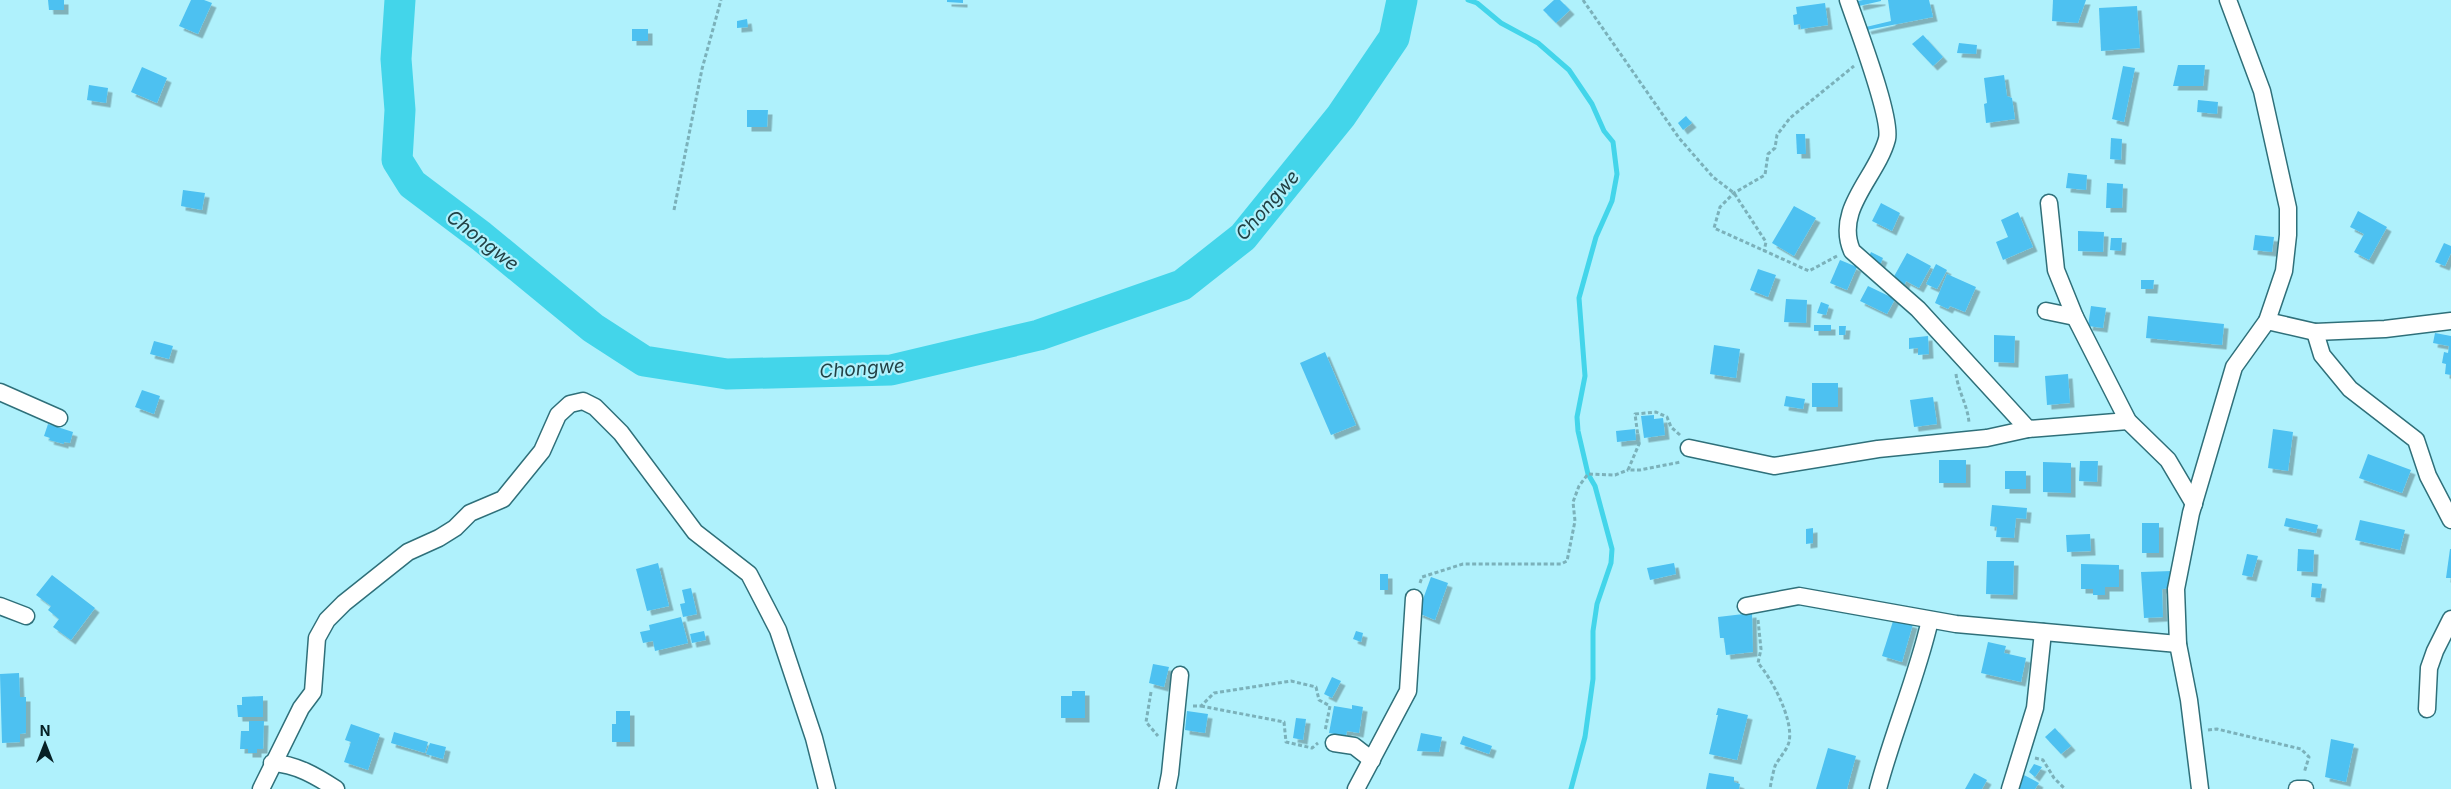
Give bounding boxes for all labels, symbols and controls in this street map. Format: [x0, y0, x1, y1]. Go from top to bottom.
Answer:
water label: Chongwe [1231, 166, 1304, 245]
water label: Chongwe [442, 205, 523, 276]
water label: Chongwe [819, 354, 906, 383]
north arrow [20, 719, 70, 769]
text: N [40, 722, 50, 739]

